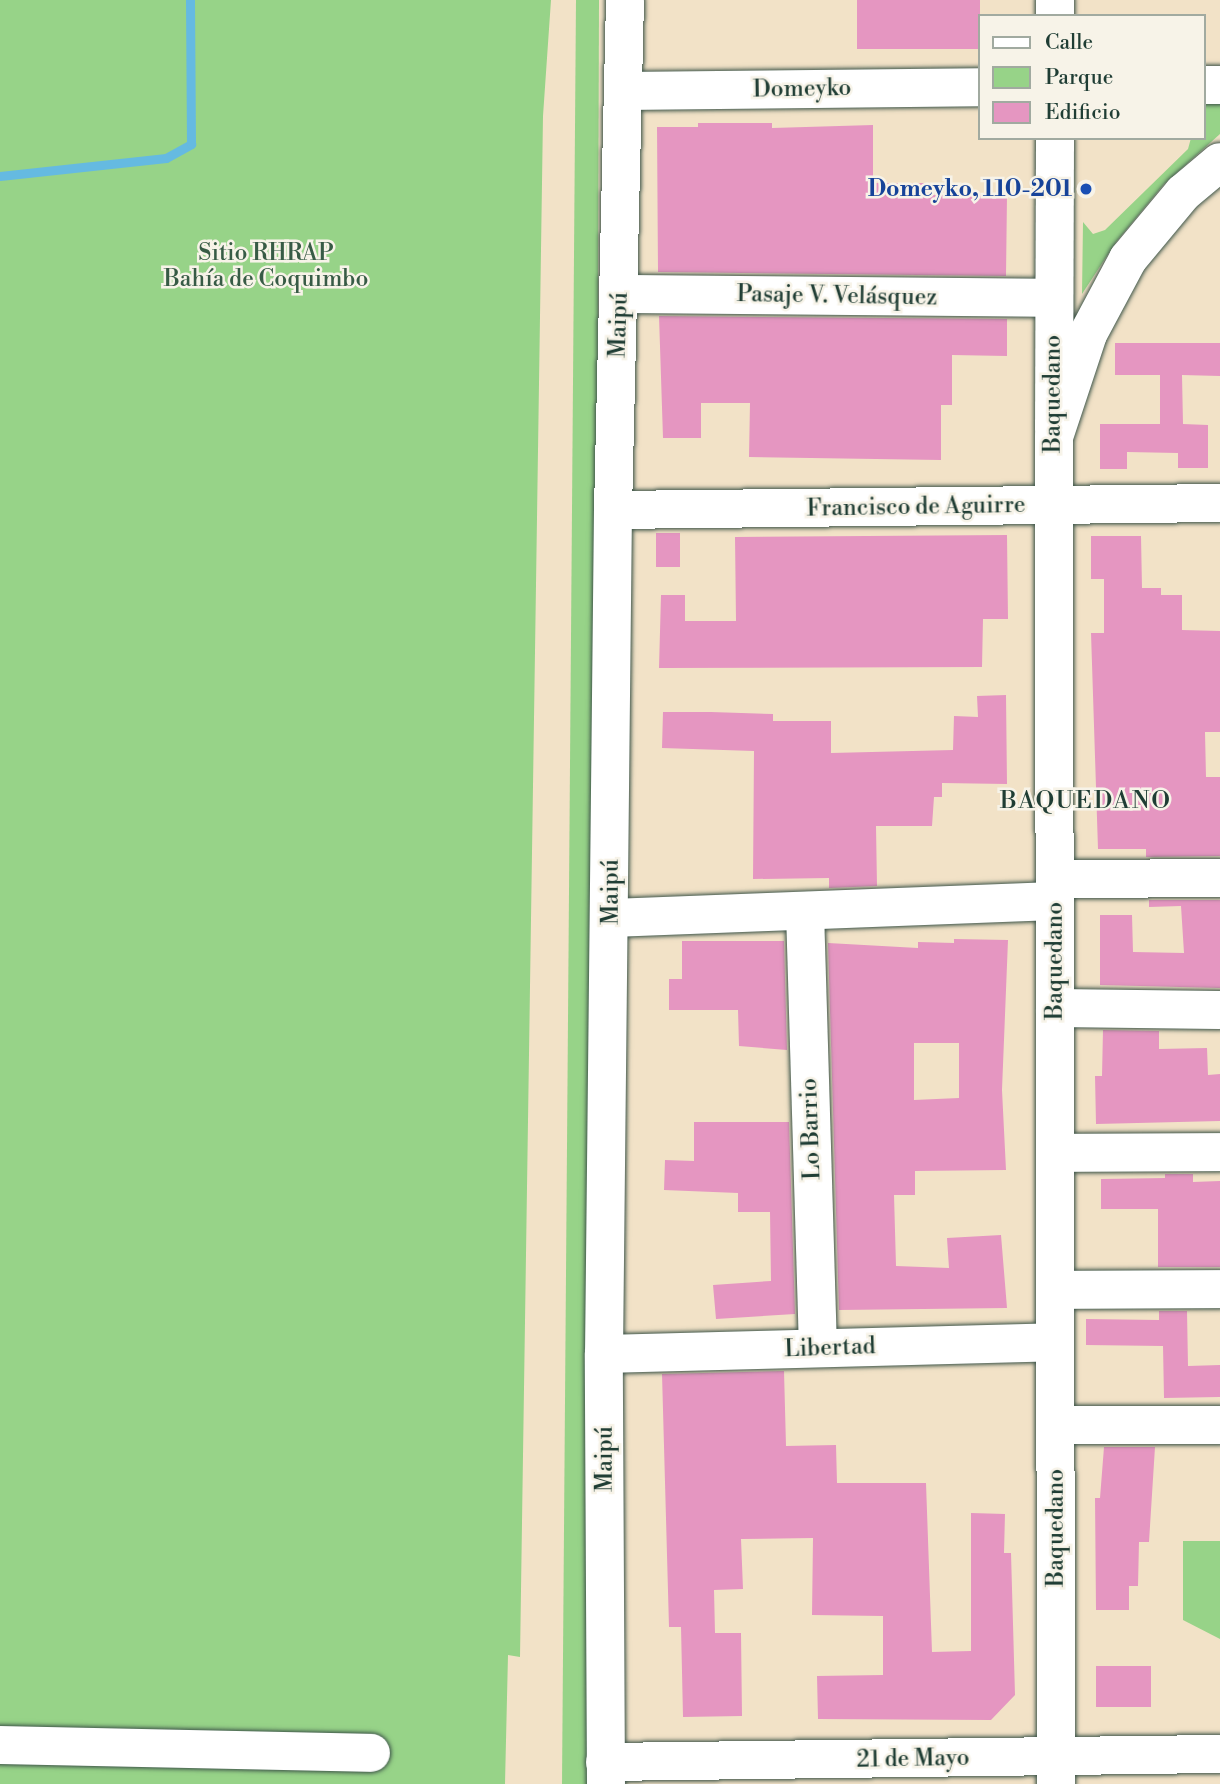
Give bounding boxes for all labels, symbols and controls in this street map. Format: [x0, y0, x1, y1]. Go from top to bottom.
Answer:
legend [978, 14, 1206, 140]
text: Calle [1045, 30, 1093, 56]
text: Parque [1045, 65, 1113, 91]
street label: Domeyko [753, 74, 851, 104]
text: Edificio [1045, 100, 1121, 126]
place label: Domeyko, 110-201 [868, 175, 1072, 203]
marker: Domeyko, 110-201 [1078, 181, 1094, 197]
park label: Sitio RHRAP Bahía de Coquimbo [164, 239, 368, 293]
street label: Pasaje V. Velásquez [736, 280, 938, 312]
street label: Maipú [604, 292, 634, 358]
street label: Baquedano [1039, 335, 1067, 453]
street label: Francisco de Aguirre [806, 491, 1026, 523]
district label: BAQUEDANO [1001, 788, 1171, 816]
street label: Maipú [597, 859, 625, 925]
street label: Baquedano [1041, 902, 1069, 1020]
street label: Lo Barrio [795, 1078, 827, 1180]
street label: Libertad [784, 1333, 876, 1363]
street label: Maipú [591, 1426, 619, 1492]
street label: Baquedano [1042, 1469, 1070, 1587]
street label: 21 de Mayo [856, 1744, 970, 1774]

